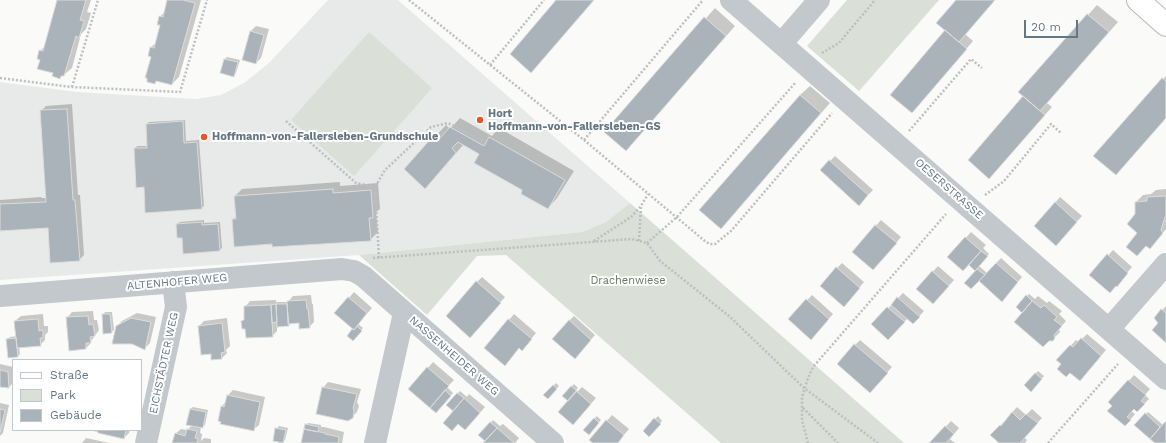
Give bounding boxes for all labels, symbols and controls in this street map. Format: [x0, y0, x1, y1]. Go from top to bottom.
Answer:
scale bar [1026, 12, 1080, 38]
text: 20 m [1031, 20, 1061, 34]
place label: Hort Hoffmann-von-Fallersleben-GS [488, 107, 660, 133]
marker: Hort Hoffmann-von-Fallersleben-GS [475, 115, 485, 125]
place label: Hoffmann-von-Fallersleben-Grundschule [212, 130, 438, 144]
marker: Hoffmann-von-Fallersleben-Grundschule [199, 132, 209, 142]
street label: OESERSTRASSE [912, 156, 986, 222]
street label: ALTENHOFER WEG [126, 271, 228, 293]
park label: Drachenwiese [590, 274, 666, 288]
street label: EICHSTÄDTER WEG [147, 311, 181, 415]
street label: NASSENHEIDER WEG [407, 314, 501, 398]
legend [12, 359, 142, 431]
text: Straße [50, 368, 89, 382]
text: Park [50, 388, 76, 402]
text: Gebäude [50, 408, 102, 422]

